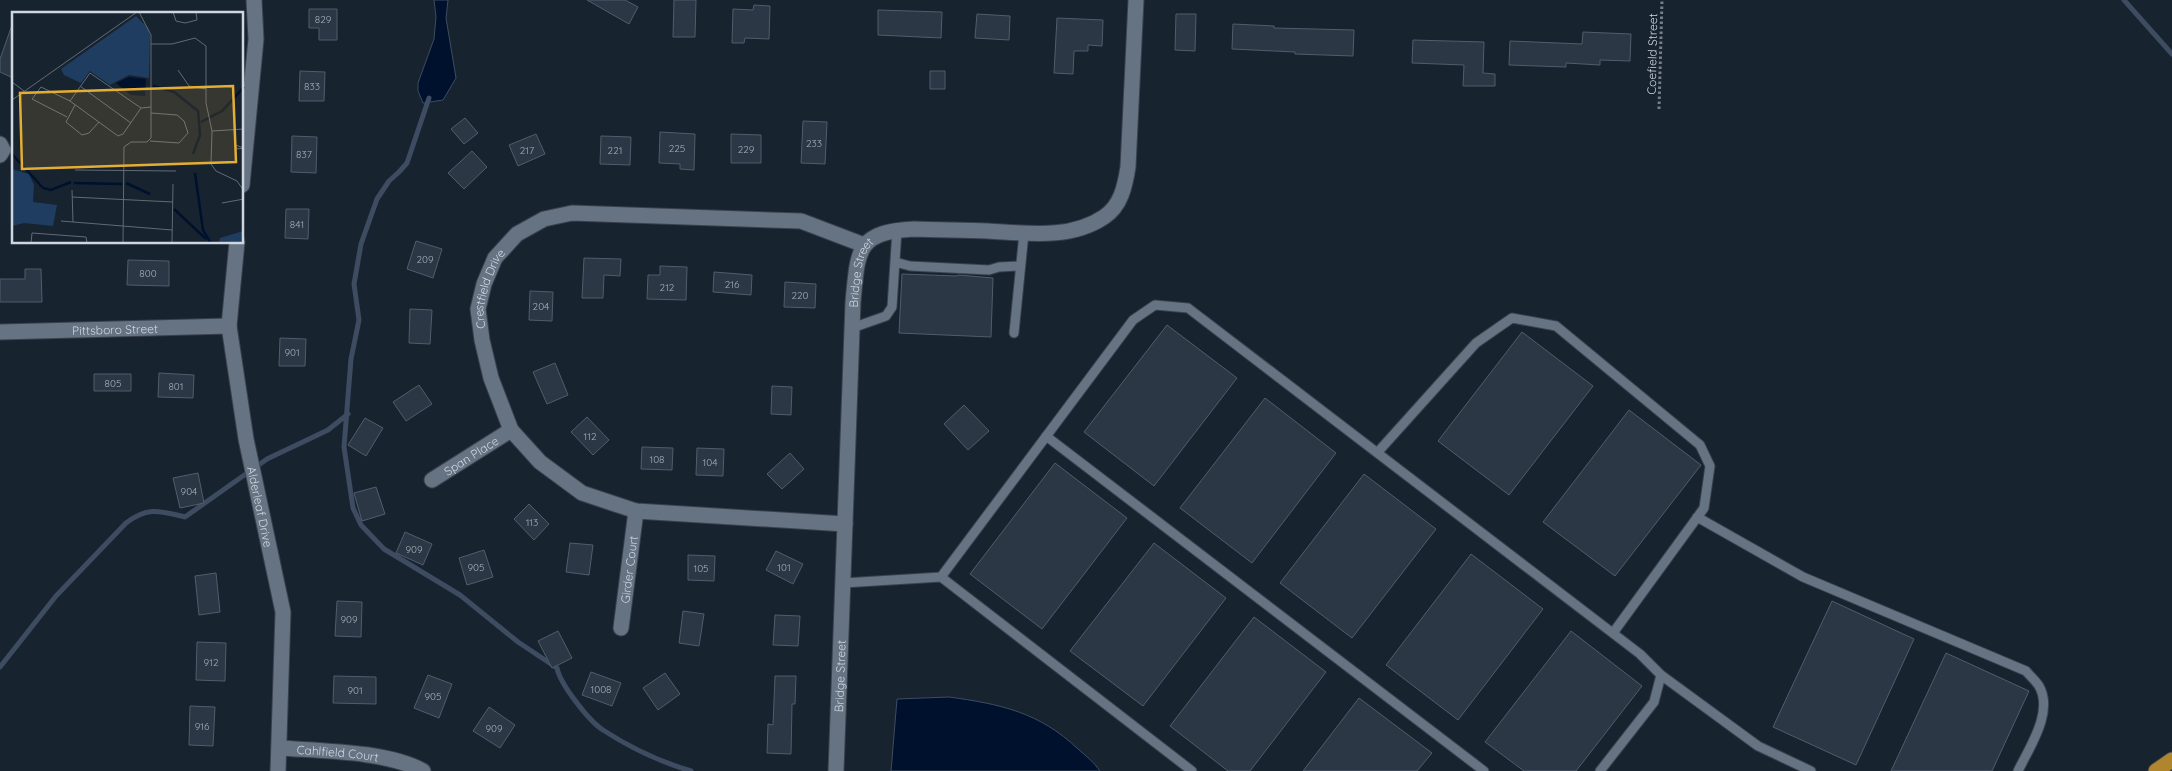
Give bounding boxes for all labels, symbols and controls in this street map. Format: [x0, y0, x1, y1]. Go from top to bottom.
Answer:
inset map [12, 12, 244, 244]
house number: 829 [315, 13, 332, 26]
street label: Coefield Street [1644, 13, 1660, 95]
house number: 833 [304, 80, 320, 93]
house number: 233 [806, 137, 822, 150]
house number: 225 [669, 142, 685, 155]
house number: 229 [738, 143, 755, 156]
house number: 217 [520, 144, 534, 157]
house number: 221 [608, 144, 622, 157]
house number: 837 [296, 148, 312, 161]
house number: 841 [290, 218, 304, 231]
street label: Bridge Street [845, 234, 876, 308]
street label: Crestfield Drive [470, 245, 508, 330]
house number: 209 [416, 253, 434, 266]
house number: 800 [139, 267, 157, 280]
house number: 216 [725, 278, 740, 291]
house number: 212 [660, 281, 675, 294]
house number: 220 [791, 289, 809, 302]
house number: 204 [533, 300, 549, 313]
street label: Pittsboro Street [72, 320, 158, 338]
house number: 901 [284, 346, 300, 359]
house number: 805 [105, 377, 121, 390]
house number: 801 [168, 380, 184, 393]
house number: 112 [584, 430, 597, 443]
street label: Span Place [441, 432, 501, 478]
house number: 108 [649, 453, 665, 466]
house number: 104 [703, 456, 717, 469]
street label: Alderleaf Drive [245, 465, 276, 549]
house number: 904 [181, 485, 197, 498]
house number: 113 [526, 516, 538, 529]
street label: Girder Court [617, 535, 640, 604]
house number: 909 [405, 543, 423, 556]
house number: 905 [468, 561, 484, 574]
house number: 101 [777, 561, 791, 574]
house number: 105 [693, 562, 709, 575]
house number: 909 [340, 613, 358, 626]
street label: Bridge Street [831, 640, 848, 713]
house number: 912 [204, 656, 219, 669]
house number: 1008 [591, 683, 612, 696]
house number: 901 [347, 684, 363, 697]
house number: 905 [425, 690, 441, 703]
house number: 916 [195, 720, 210, 733]
house number: 909 [485, 722, 503, 735]
street label: Cahlfield Court [296, 742, 380, 764]

